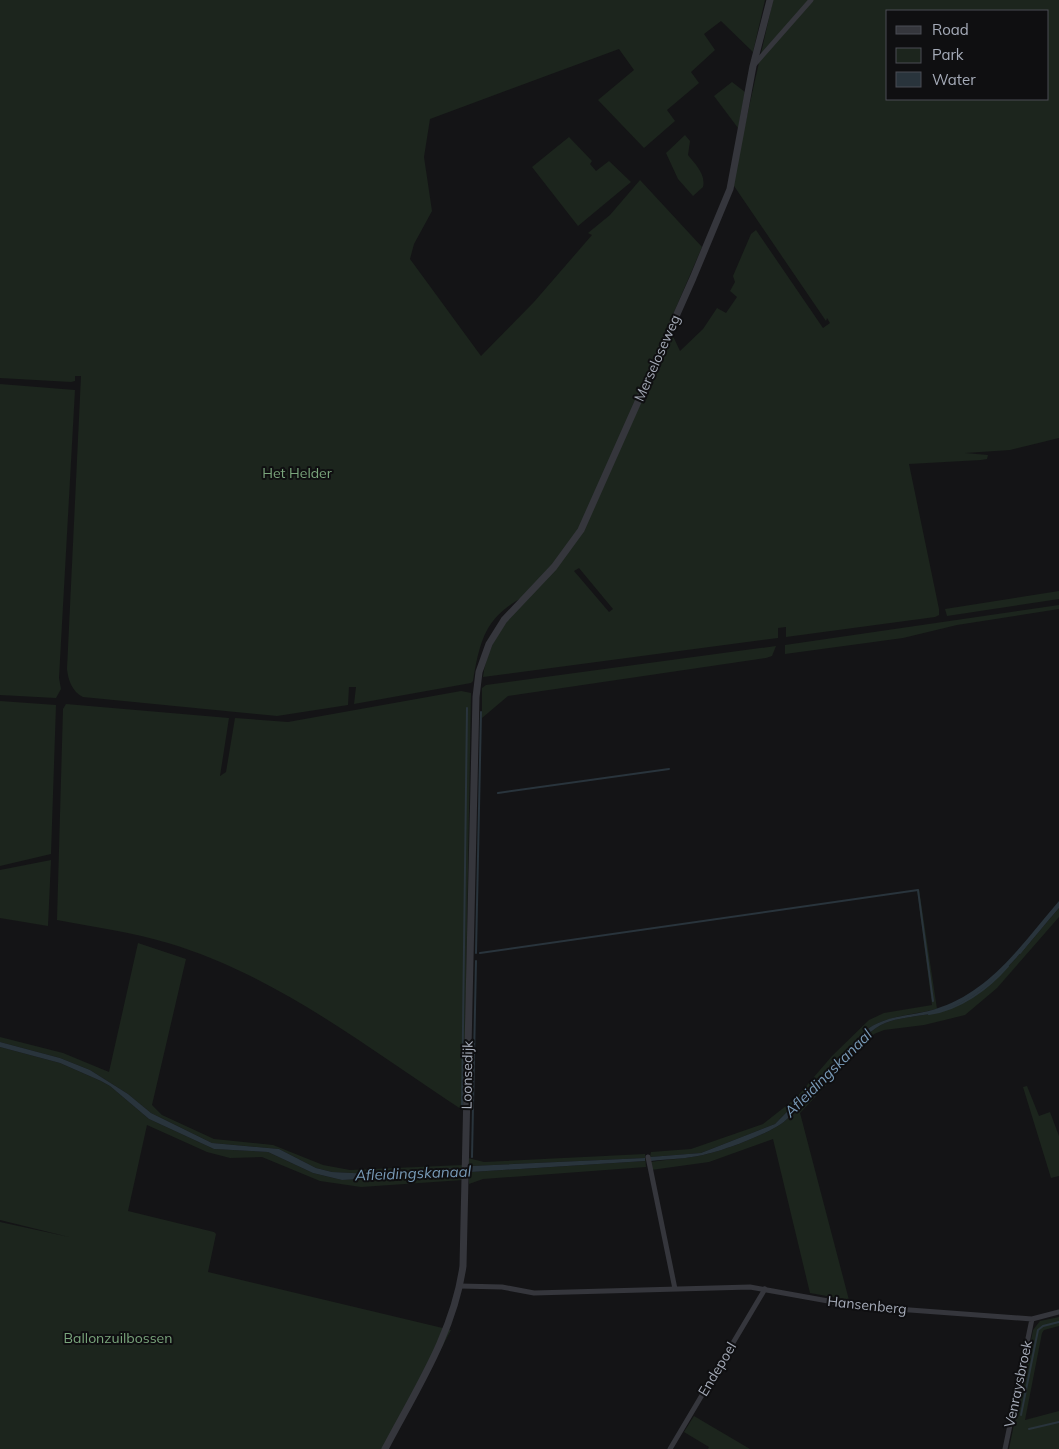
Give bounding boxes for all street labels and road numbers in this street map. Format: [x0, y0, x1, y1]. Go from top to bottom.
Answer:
street label: Merseloseweg [630, 312, 684, 404]
street label: Loonsedijk [457, 1040, 477, 1109]
street label: Hansenberg [827, 1292, 907, 1318]
street label: Venraysbroek [1000, 1338, 1036, 1429]
street label: Endepoel [694, 1339, 740, 1399]

